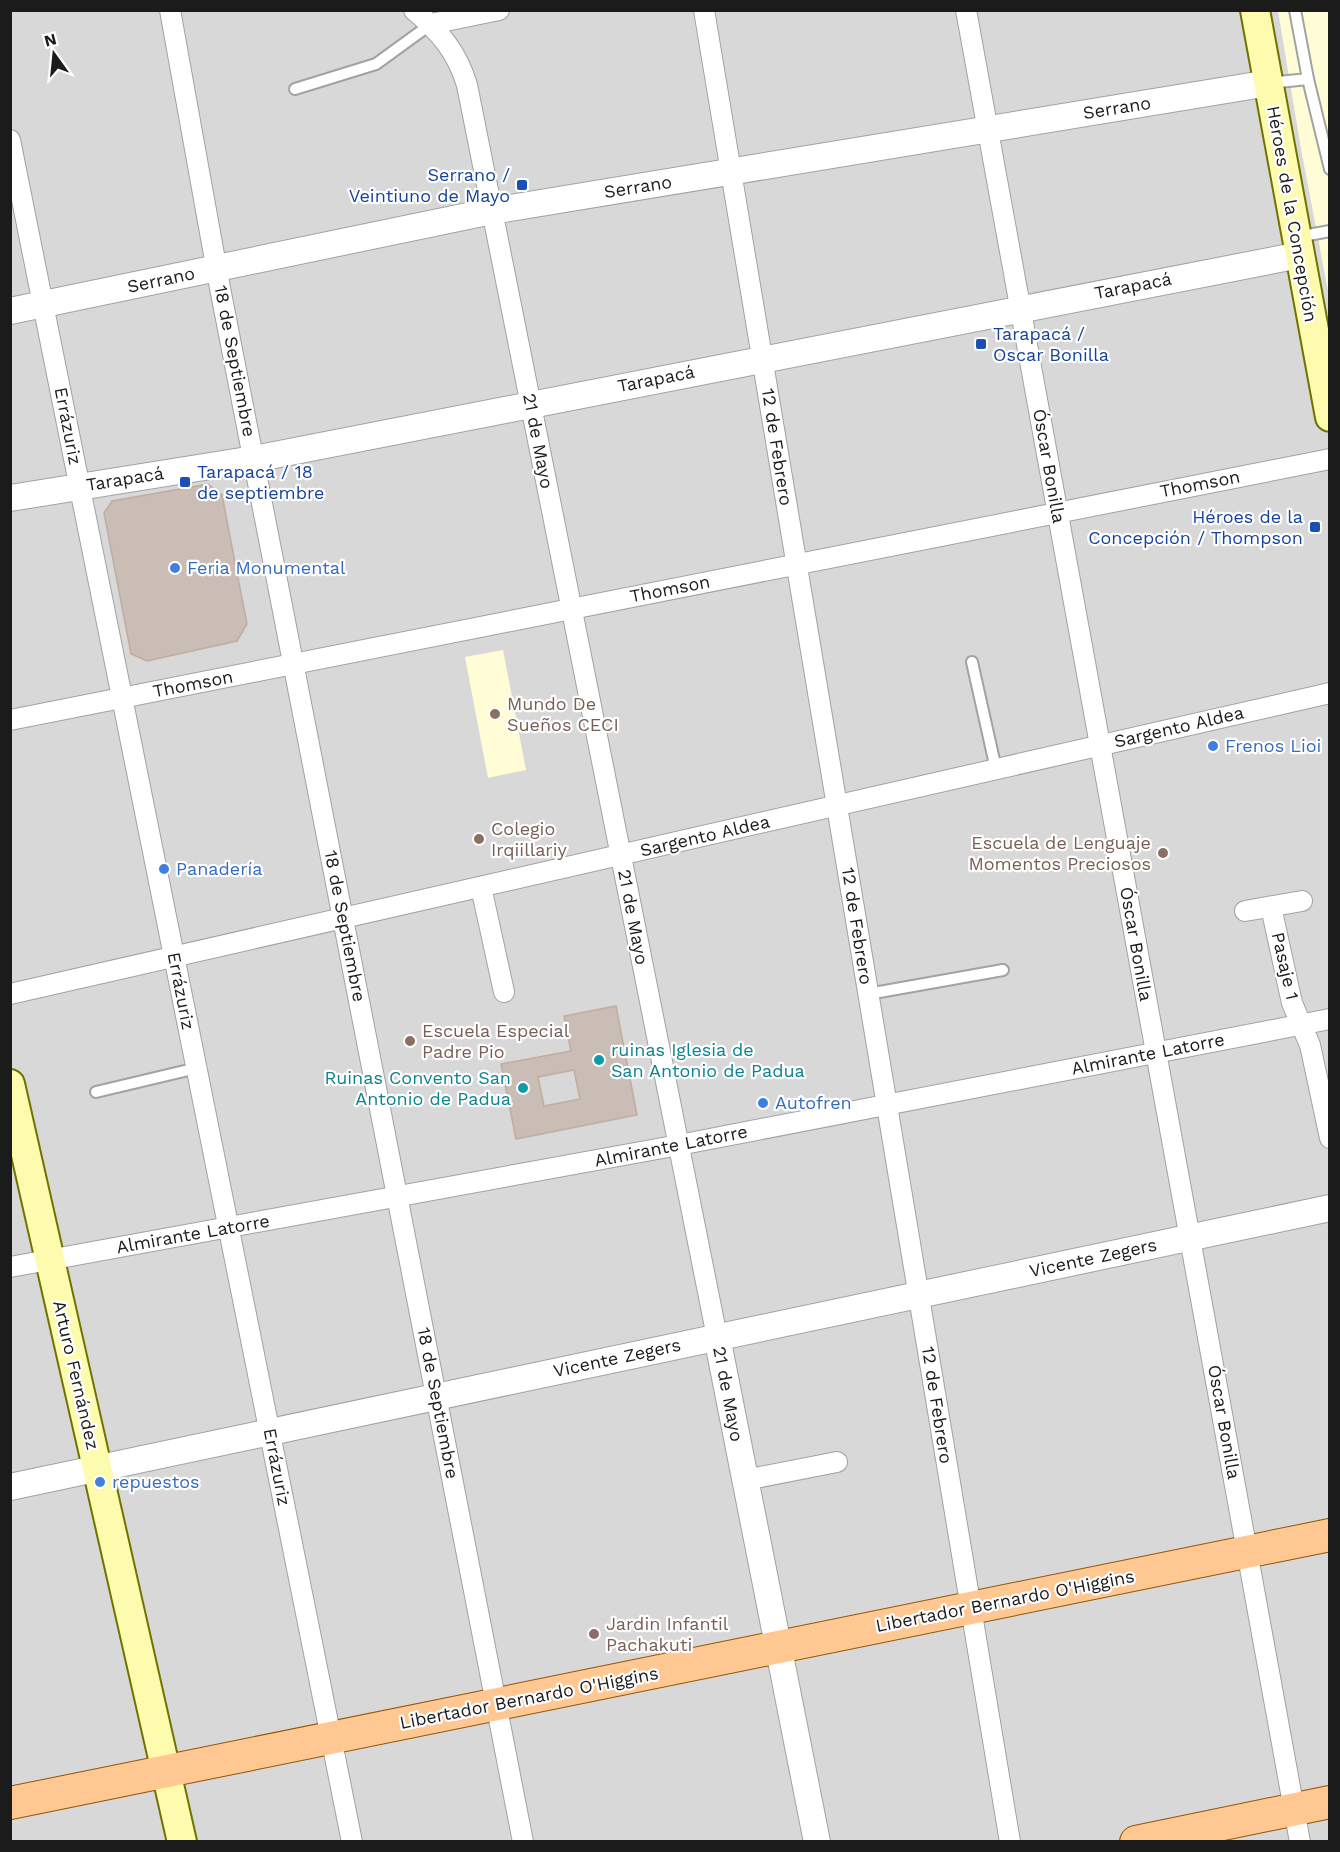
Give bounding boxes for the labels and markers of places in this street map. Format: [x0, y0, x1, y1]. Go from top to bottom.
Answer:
place label: Serrano / Veintiuno de Mayo [349, 164, 510, 206]
marker: Serrano / Veintiuno de Mayo [515, 178, 529, 192]
place label: Tarapacá / Oscar Bonilla [993, 323, 1109, 365]
marker: Tarapacá / Oscar Bonilla [974, 337, 988, 351]
place label: Tarapacá / 18 de septiembre [197, 461, 324, 503]
marker: Tarapacá / 18 de septiembre [178, 475, 192, 489]
place label: Héroes de la Concepción / Thompson [1088, 506, 1303, 548]
marker: Héroes de la Concepción / Thompson [1308, 520, 1322, 534]
place label: Feria Monumental [187, 557, 346, 578]
marker: Feria Monumental [168, 561, 182, 575]
place label: Mundo De Sueños CECI [507, 693, 619, 735]
marker: Mundo De Sueños CECI [488, 707, 502, 721]
place label: Frenos Lioi [1225, 735, 1321, 756]
marker: Frenos Lioi [1206, 739, 1220, 753]
place label: Colegio Irqiillariy [491, 818, 567, 860]
marker: Colegio Irqiillariy [472, 832, 486, 846]
place label: Escuela de Lenguaje Momentos Preciosos [969, 832, 1151, 874]
marker: Escuela de Lenguaje Momentos Preciosos [1156, 846, 1170, 860]
place label: Panadería [176, 858, 263, 879]
marker: Panadería [157, 862, 171, 876]
place label: Escuela Especial Padre Pio [422, 1020, 570, 1062]
marker: Escuela Especial Padre Pio [403, 1034, 417, 1048]
place label: ruinas Iglesia de San Antonio de Padua [611, 1039, 805, 1081]
marker: ruinas Iglesia de San Antonio de Padua [592, 1053, 606, 1067]
place label: Ruinas Convento San Antonio de Padua [324, 1067, 511, 1109]
marker: Ruinas Convento San Antonio de Padua [516, 1081, 530, 1095]
place label: Autofren [775, 1092, 852, 1113]
marker: Autofren [756, 1096, 770, 1110]
place label: repuestos [112, 1471, 200, 1492]
marker: repuestos [93, 1475, 107, 1489]
place label: Jardin Infantil Pachakuti [606, 1613, 729, 1655]
marker: Jardin Infantil Pachakuti [587, 1627, 601, 1641]

